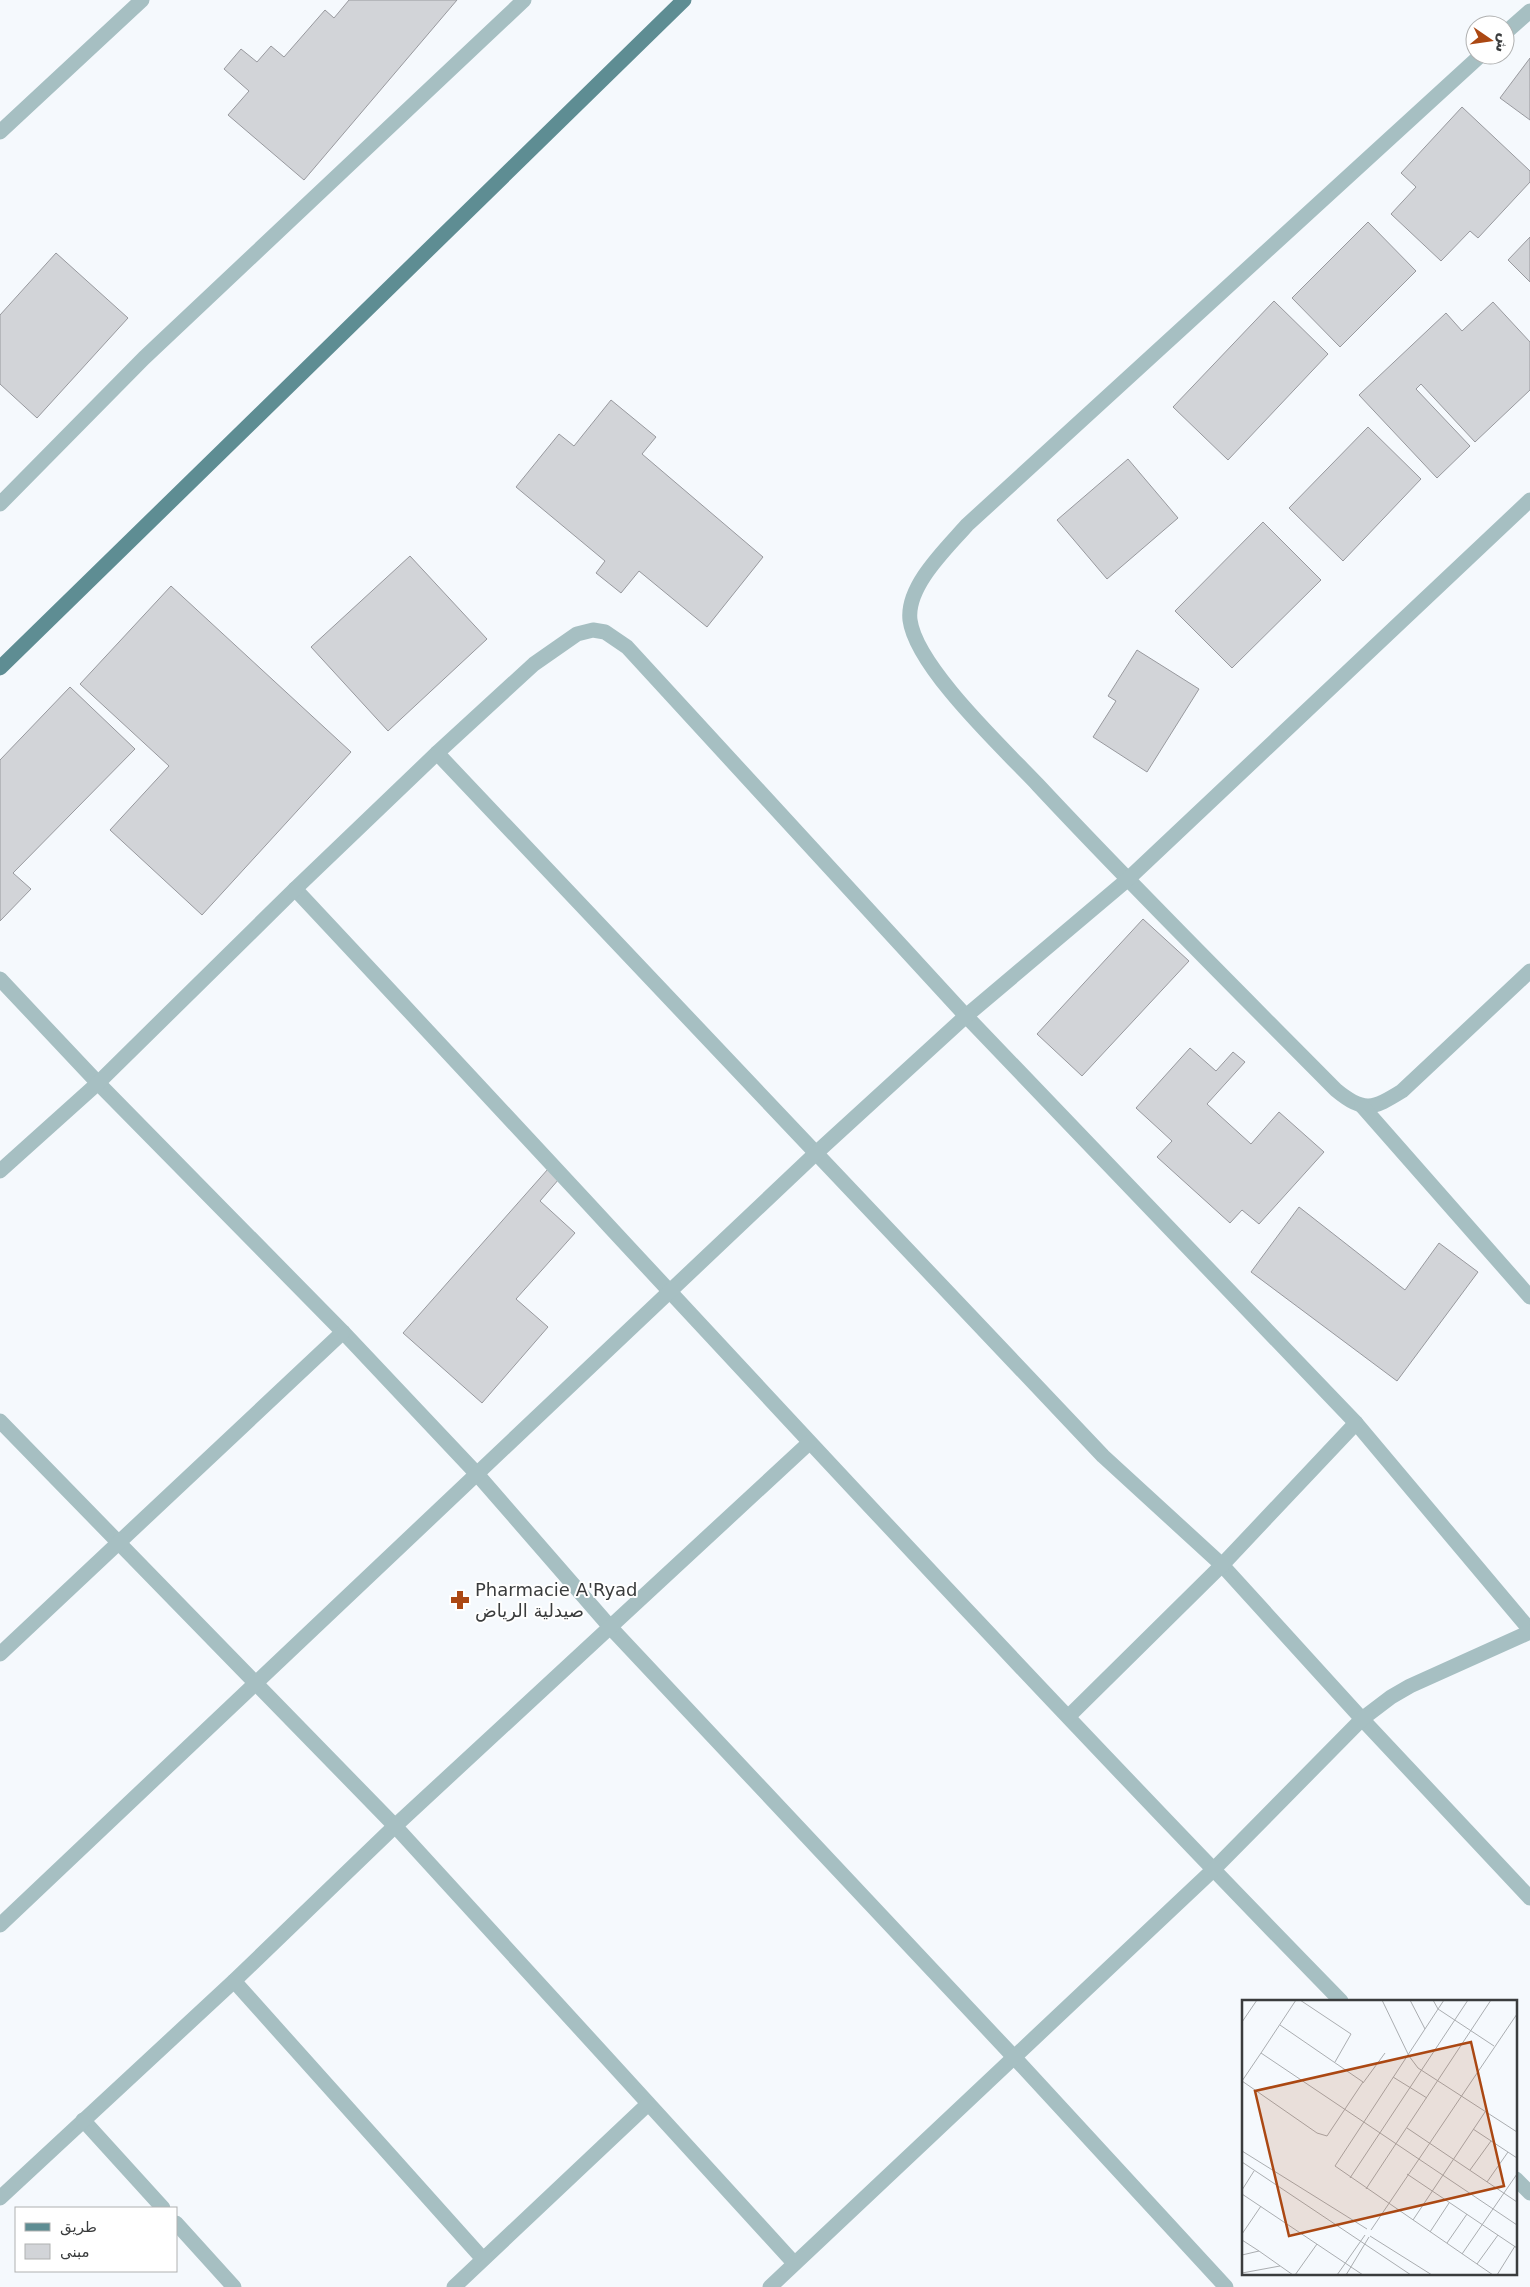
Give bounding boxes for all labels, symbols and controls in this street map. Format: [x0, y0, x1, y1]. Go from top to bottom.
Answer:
north arrow [1465, 15, 1515, 65]
text: ش [1493, 32, 1513, 54]
place label: Pharmacie A'Ryad صيدلية الرياض [475, 1579, 638, 1622]
pharmacy icon: Pharmacie A'Ryad صيدلية الرياض [449, 1589, 471, 1611]
inset map [1242, 2000, 1518, 2274]
legend [15, 2207, 178, 2272]
text: طريق [60, 2218, 97, 2236]
text: مبنى [60, 2243, 90, 2261]

